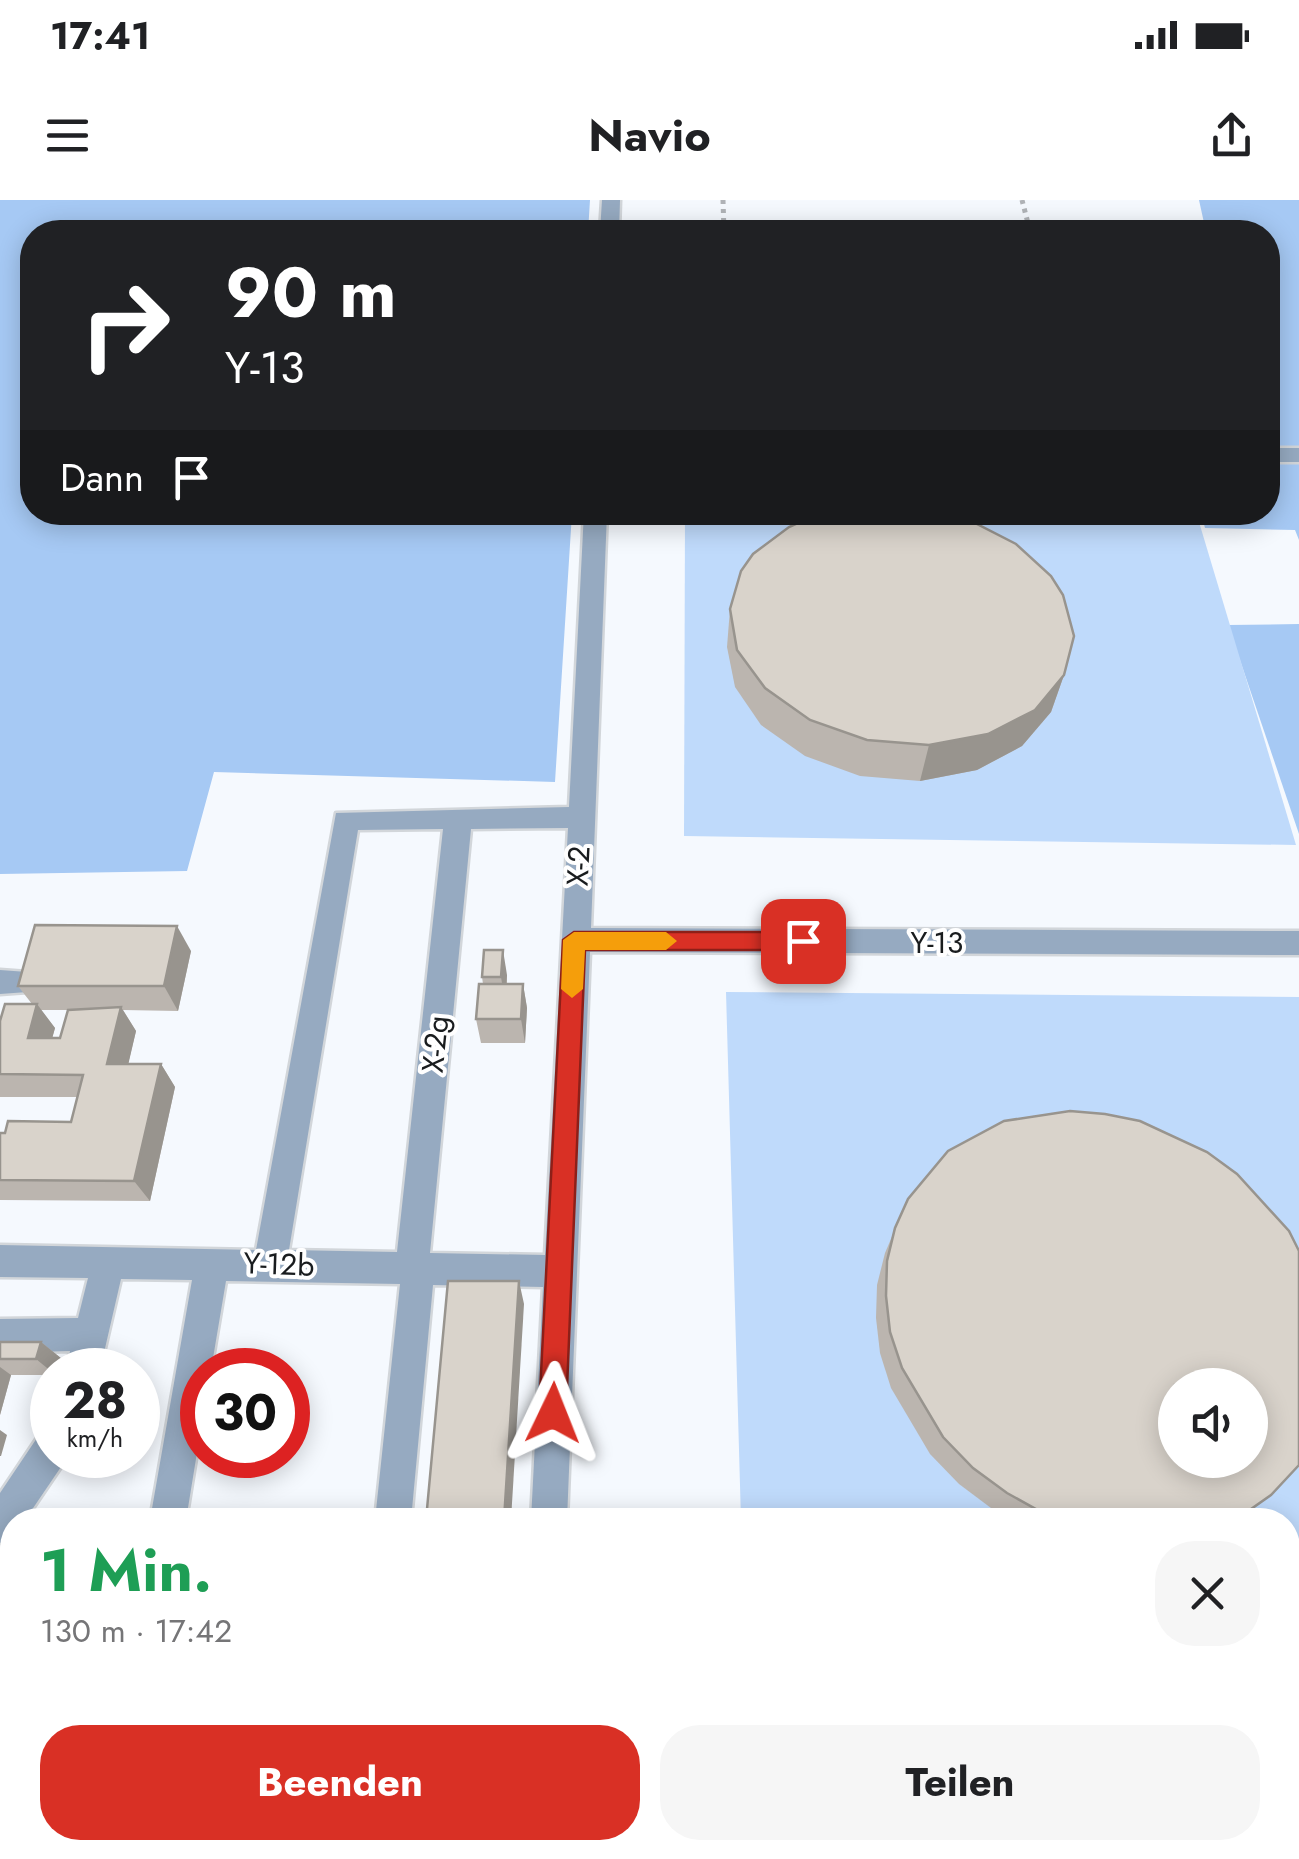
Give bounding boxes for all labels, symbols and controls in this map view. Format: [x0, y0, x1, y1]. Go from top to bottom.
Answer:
text: 17:41 [50, 8, 150, 63]
text: Navio [588, 103, 711, 168]
icon: menu [40, 108, 95, 163]
icon: share [1204, 108, 1259, 163]
text: 90 m [225, 242, 397, 343]
icon: right [60, 260, 190, 390]
text: Y-13 [225, 335, 305, 400]
text: Dann [60, 450, 144, 505]
icon: arrive [164, 450, 219, 505]
street label: X-2 [555, 845, 601, 887]
pin [761, 899, 846, 984]
icon: arrive [776, 914, 831, 969]
street label: Y-13 [910, 921, 964, 964]
street label: X-2g [411, 1013, 459, 1075]
street label: Y-12b [243, 1241, 315, 1287]
speed limit sign: 30 [180, 1348, 310, 1478]
position arrow [501, 1361, 605, 1465]
text: 28 [63, 1364, 127, 1437]
map controls [1158, 1368, 1268, 1478]
button: sound [1158, 1368, 1268, 1478]
text: km/h [67, 1420, 123, 1456]
text: 1 Min. [40, 1527, 212, 1614]
button: close [1155, 1541, 1260, 1646]
text: 130 m · 17:42 [40, 1608, 232, 1654]
button: Beenden [40, 1725, 640, 1840]
button: Teilen [660, 1725, 1260, 1840]

